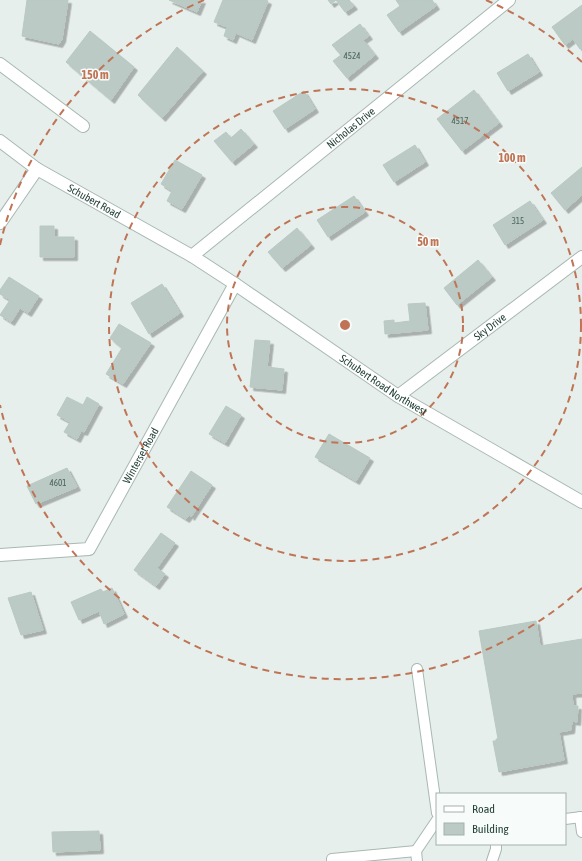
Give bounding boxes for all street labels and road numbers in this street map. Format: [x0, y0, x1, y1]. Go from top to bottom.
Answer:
street label: Nicholas Drive [324, 105, 377, 151]
street label: Schubert Road [66, 182, 123, 221]
street label: Sky Drive [471, 311, 508, 343]
street label: Schubert Road Northwest [338, 352, 429, 418]
street label: Winterset Road [120, 426, 161, 485]

